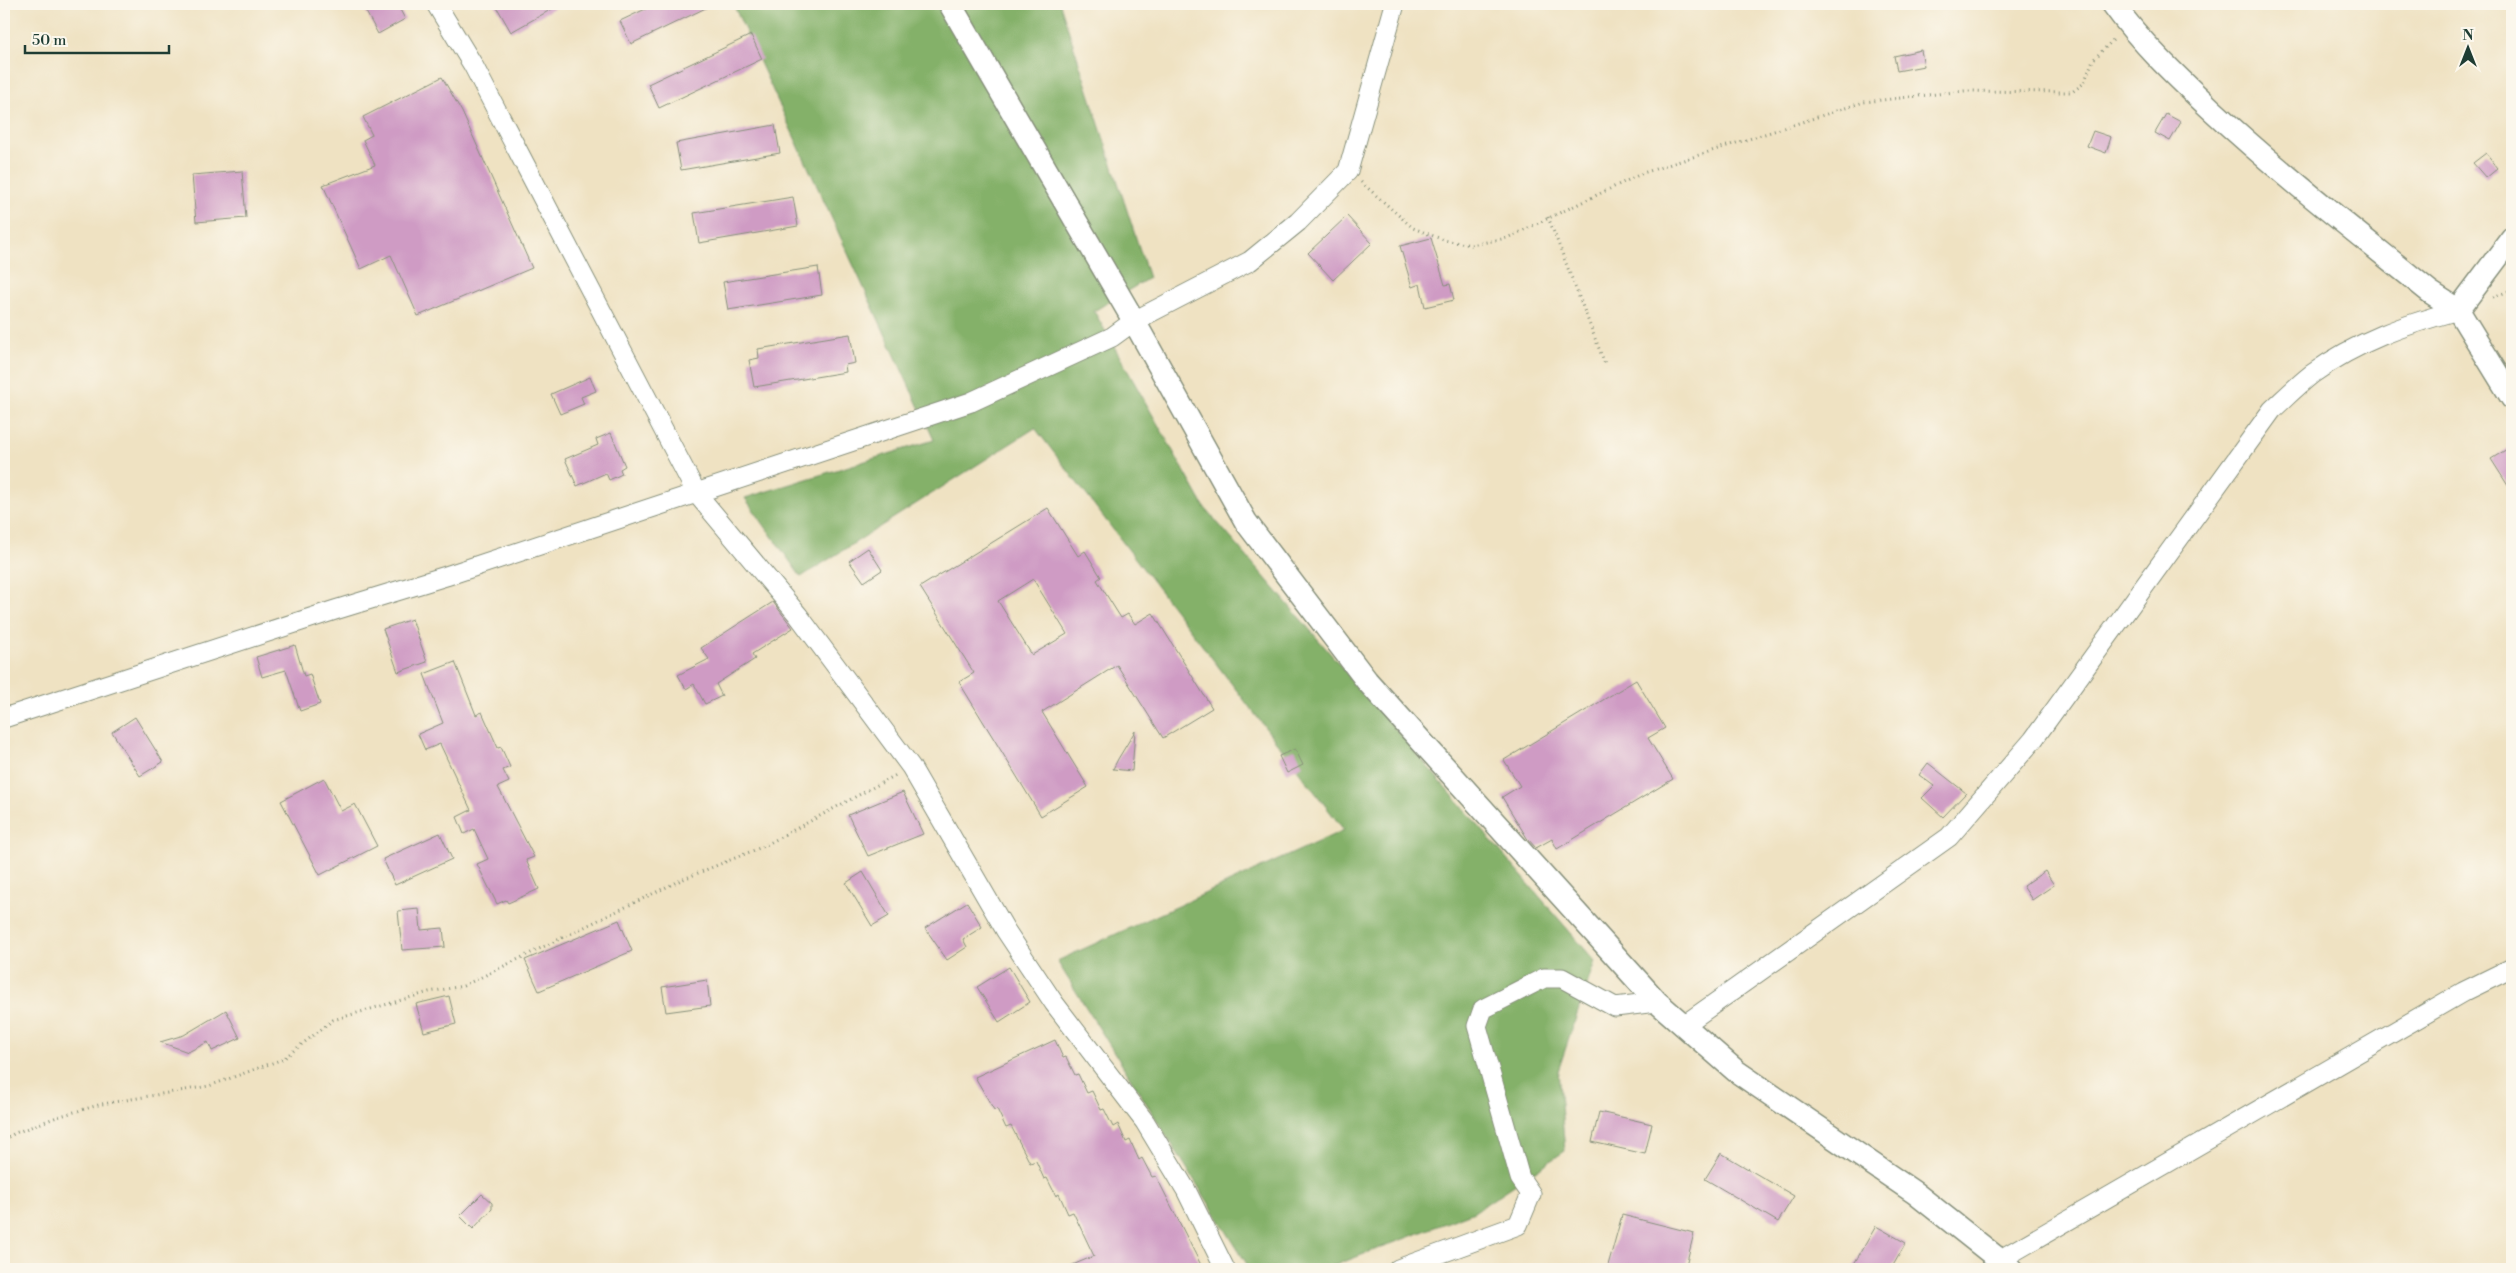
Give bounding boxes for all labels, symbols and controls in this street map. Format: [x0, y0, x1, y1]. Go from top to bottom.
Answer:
scale bar [25, 22, 169, 54]
north arrow [2444, 22, 2494, 72]
text: N [2462, 27, 2474, 45]
text: 50 m [32, 31, 66, 50]

